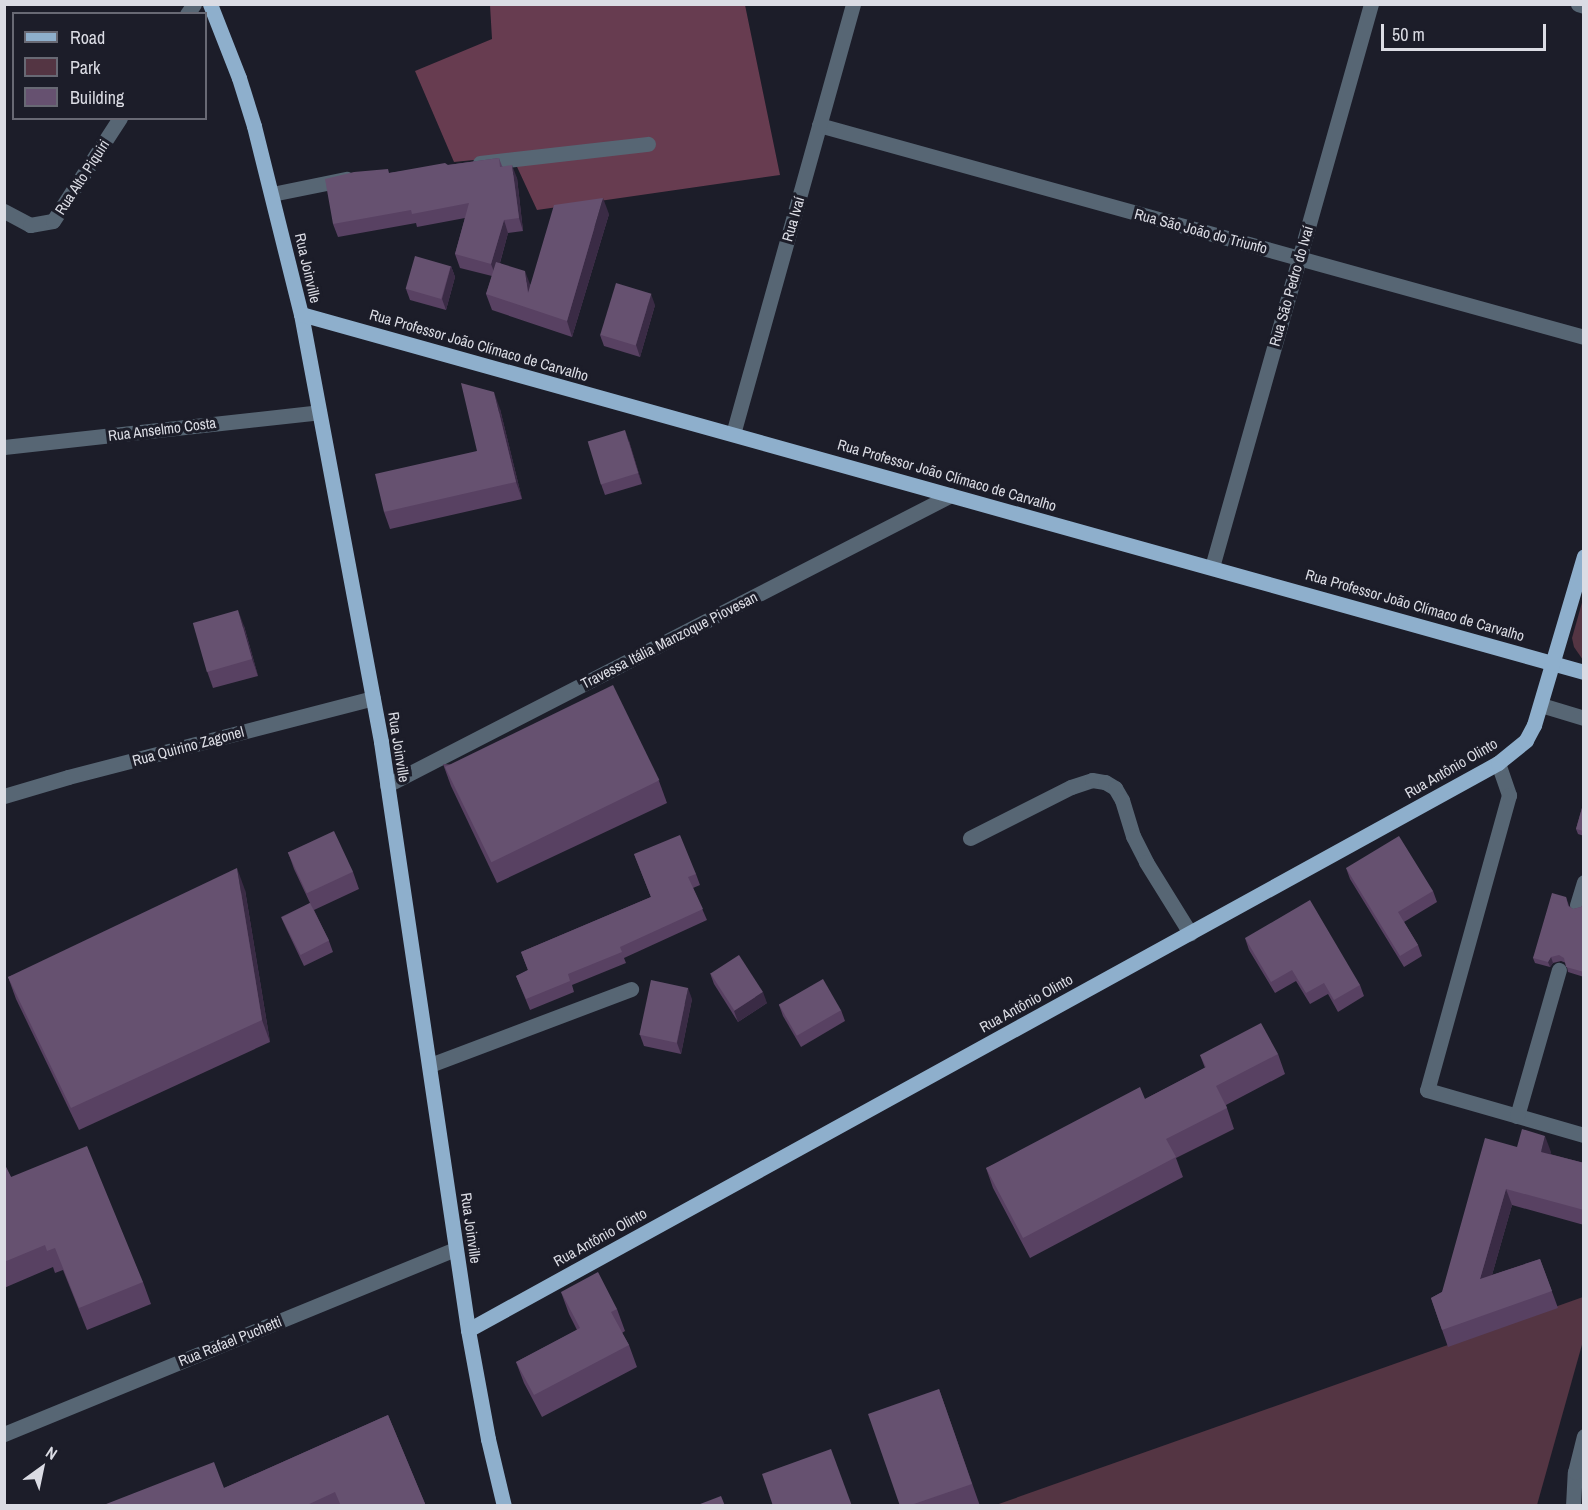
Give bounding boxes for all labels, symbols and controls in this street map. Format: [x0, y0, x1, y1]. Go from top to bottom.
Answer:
legend [12, 12, 207, 120]
scale bar [1384, 12, 1549, 50]
text: 50 m [1392, 22, 1425, 47]
text: Road [70, 25, 105, 50]
text: Park [70, 55, 100, 80]
text: Building [70, 85, 124, 110]
street label: Rua Alto Piquiri [51, 136, 113, 218]
street label: Rua Ivaí [778, 195, 808, 243]
street label: Rua São João do Triunfo [1133, 205, 1269, 257]
street label: Rua São Pedro do Ivaí [1265, 224, 1317, 348]
street label: Rua Joinville [291, 231, 325, 305]
street label: Rua Professor João Clímaco de Carvalho [367, 305, 591, 385]
street label: Rua Anselmo Costa [107, 413, 217, 445]
street label: Rua Professor João Clímaco de Carvalho [835, 435, 1059, 515]
street label: Rua Professor João Clímaco de Carvalho [1303, 565, 1527, 645]
street label: Travessa Itália Manzoque Piovesan [578, 588, 760, 692]
street label: Rua Joinville [385, 710, 413, 784]
street label: Rua Quirino Zagonel [130, 722, 246, 770]
street label: Rua Antônio Olinto [1401, 734, 1501, 802]
street label: Rua Antônio Olinto [976, 970, 1076, 1036]
street label: Rua Joinville [457, 1192, 485, 1264]
street label: Rua Antônio Olinto [550, 1204, 650, 1270]
street label: Rua Rafael Puchetti [176, 1312, 284, 1370]
north arrow [12, 1438, 72, 1498]
text: N [42, 1441, 62, 1465]

